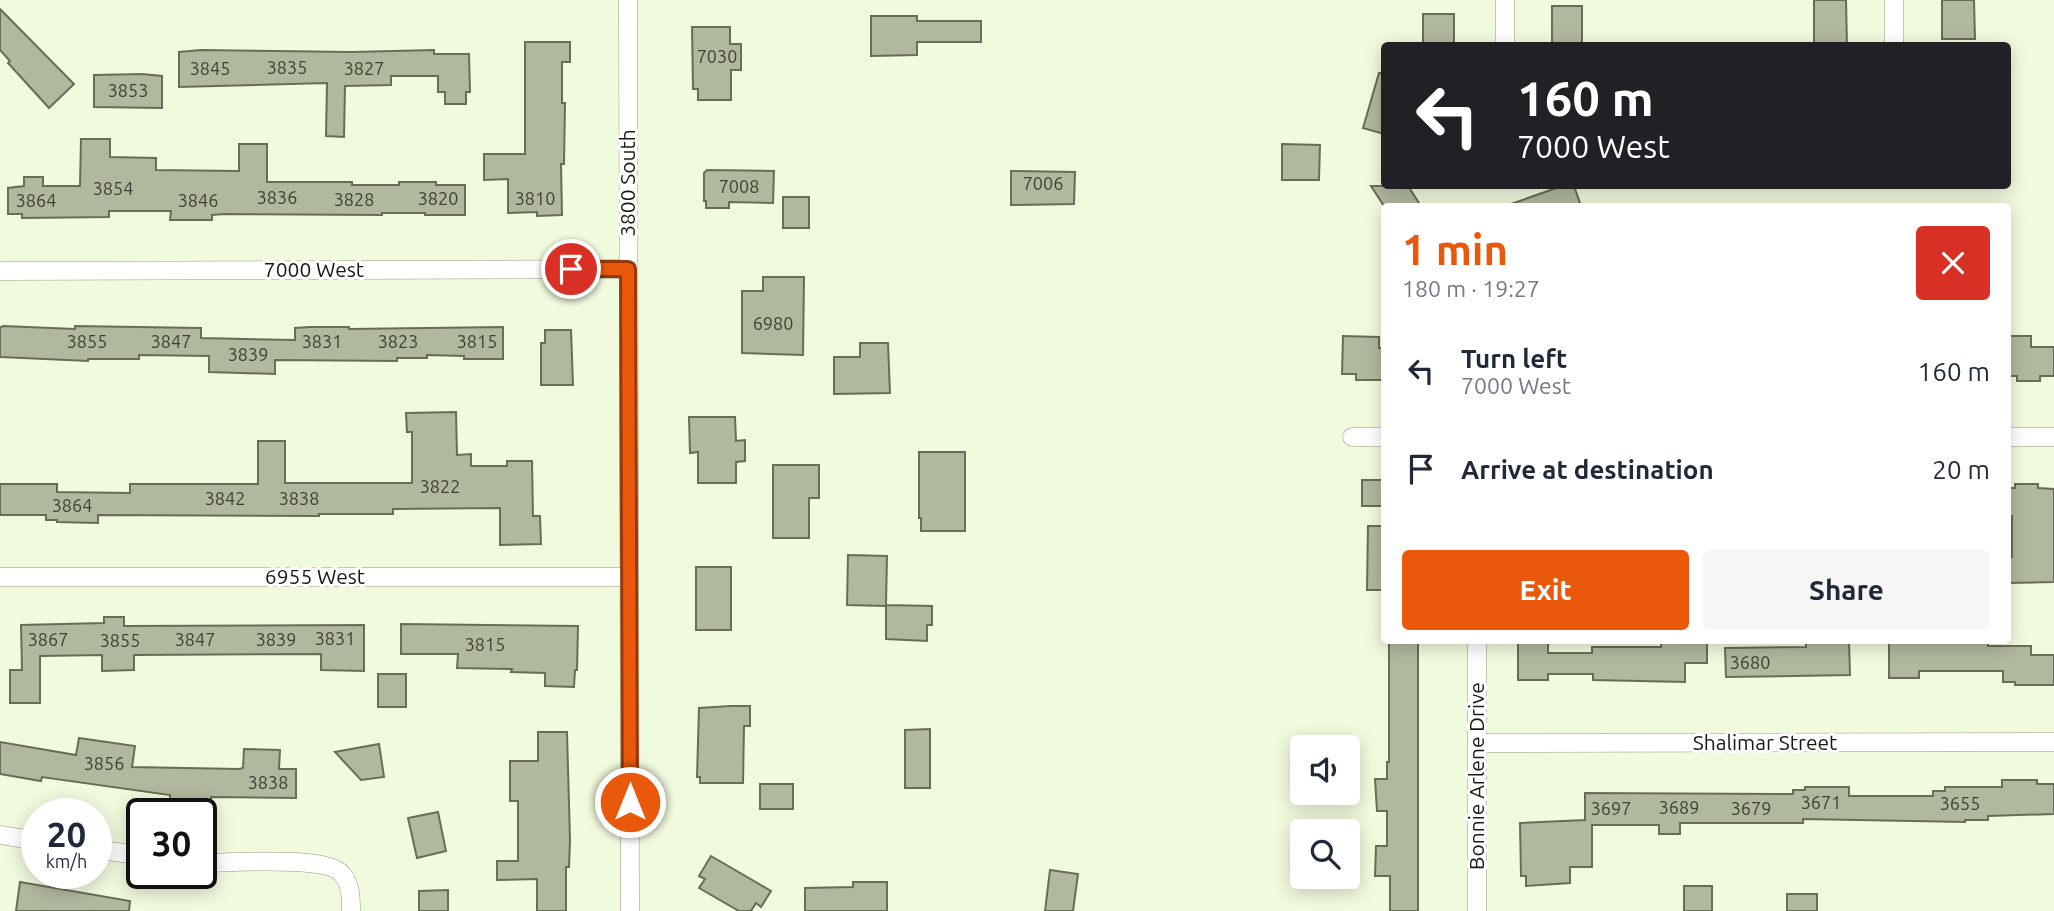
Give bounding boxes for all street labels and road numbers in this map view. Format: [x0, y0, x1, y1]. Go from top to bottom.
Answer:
street label: 3800 South [615, 129, 639, 237]
street label: 7000 West [264, 257, 364, 281]
street label: 6955 West [265, 564, 365, 588]
street label: Bonnie Arlene Drive [1464, 682, 1488, 870]
street label: Shalimar Street [1693, 730, 1837, 754]

